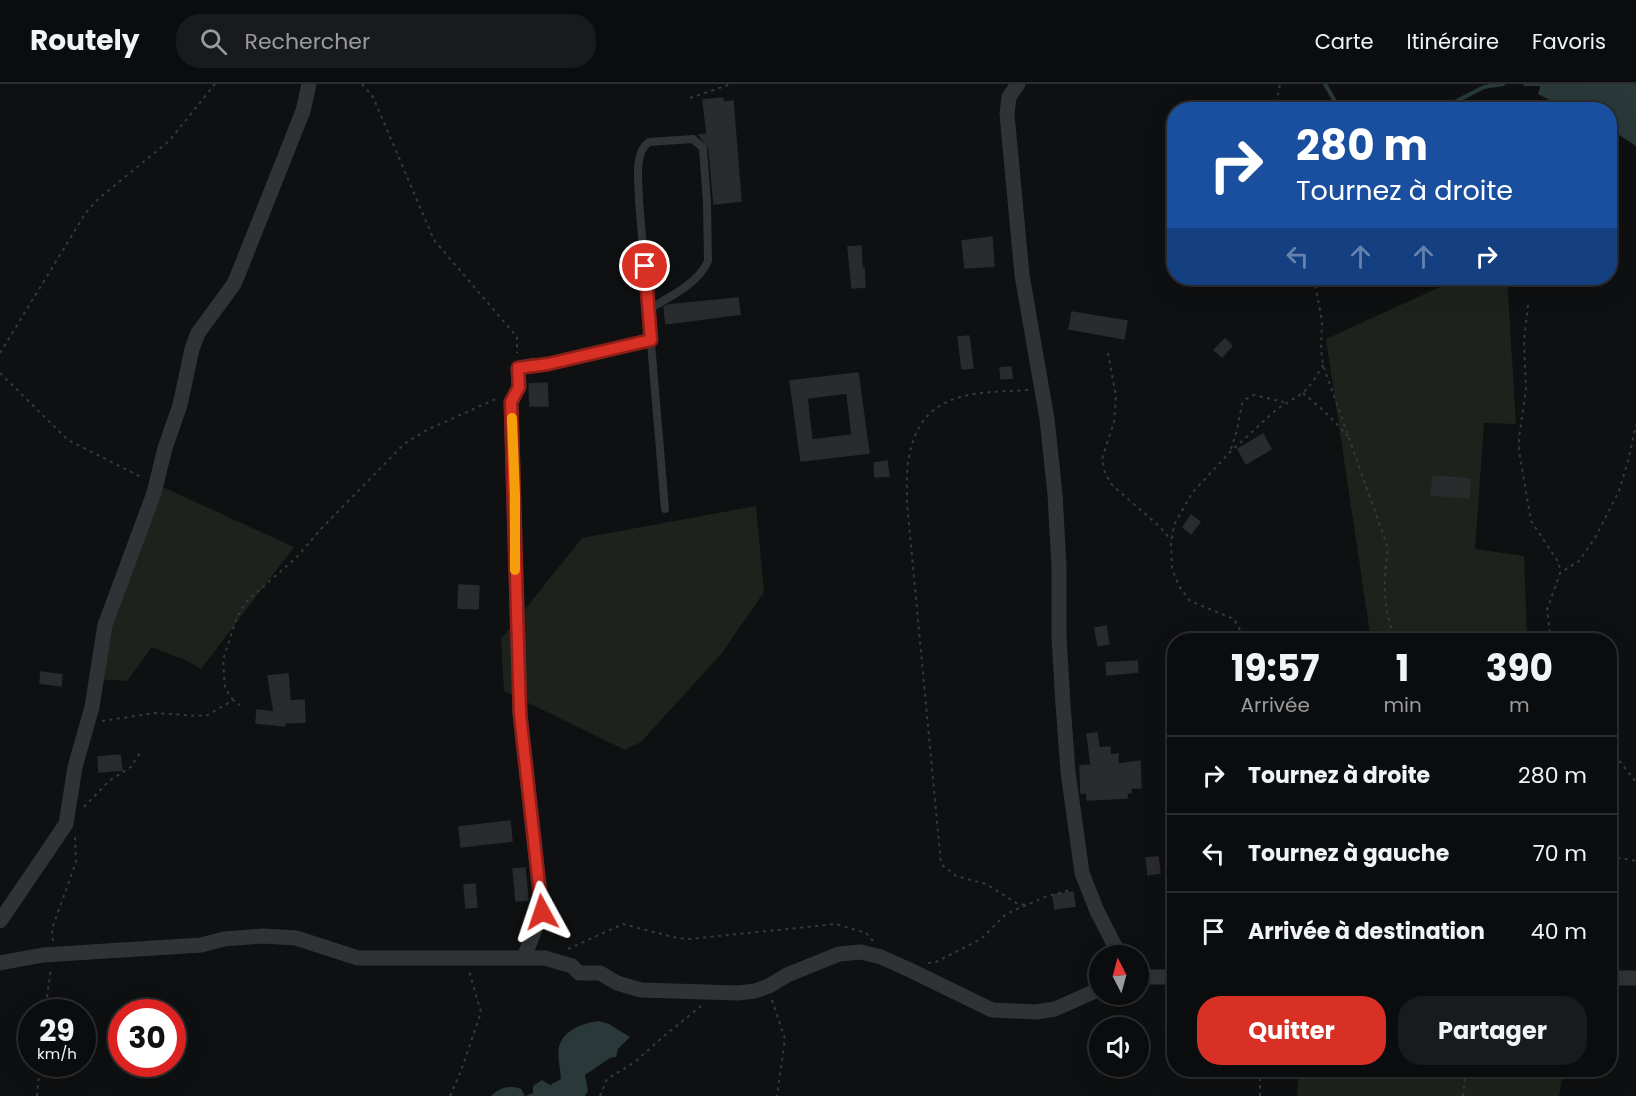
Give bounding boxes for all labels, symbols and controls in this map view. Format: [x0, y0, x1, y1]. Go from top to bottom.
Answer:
search box [176, 14, 596, 68]
text: Routely [30, 21, 140, 60]
icon: search [197, 25, 230, 58]
text: Rechercher [245, 26, 370, 57]
text: Carte [1315, 27, 1374, 56]
text: Itinéraire [1407, 27, 1499, 56]
text: Favoris [1532, 27, 1606, 56]
text: 280 m [1296, 116, 1428, 175]
icon: right [1197, 126, 1275, 204]
text: Tournez à droite [1296, 172, 1513, 209]
pin [619, 240, 670, 291]
icon: left [1281, 240, 1314, 273]
icon: ahead [1344, 240, 1377, 273]
icon: ahead [1407, 240, 1440, 273]
icon: right [1470, 240, 1503, 273]
icon: arrive [628, 249, 661, 282]
text: 19:57 [1231, 643, 1319, 694]
text: 1 [1396, 643, 1409, 694]
text: 390 [1486, 643, 1553, 694]
text: Arrivée [1241, 691, 1310, 719]
text: min [1383, 691, 1422, 719]
text: m [1509, 691, 1530, 719]
icon: right [1197, 759, 1230, 792]
text: Tournez à droite [1248, 760, 1430, 791]
text: 280 m [1518, 760, 1587, 791]
icon: left [1197, 837, 1230, 870]
text: Tournez à gauche [1248, 838, 1449, 869]
text: 70 m [1533, 838, 1587, 869]
position arrow [510, 880, 574, 944]
icon: arrive [1197, 915, 1230, 948]
text: Arrivée à destination [1248, 916, 1485, 947]
text: 40 m [1531, 916, 1587, 947]
north arrow [1089, 945, 1149, 1005]
map controls [1089, 945, 1149, 1077]
button: Quitter [1197, 996, 1386, 1065]
button: Partager [1398, 996, 1587, 1065]
speed limit sign: 30 [108, 999, 186, 1077]
text: 29 [39, 1009, 75, 1052]
button: sound [1089, 1017, 1149, 1077]
text: km/h [37, 1043, 77, 1064]

